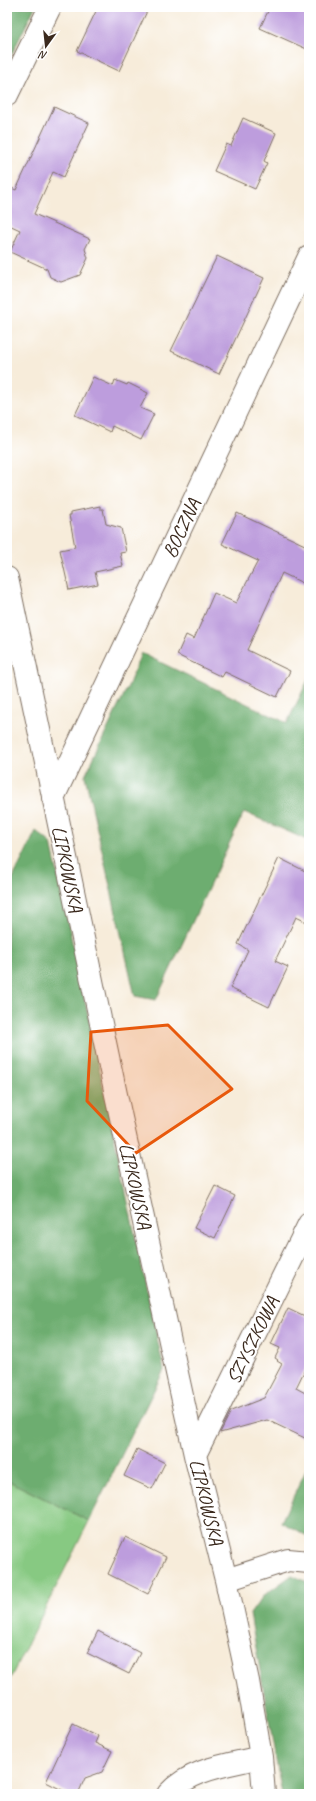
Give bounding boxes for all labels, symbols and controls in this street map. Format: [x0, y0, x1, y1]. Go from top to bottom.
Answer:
north arrow [26, 26, 66, 66]
text: N [36, 47, 49, 63]
street label: BOCZNA [157, 494, 206, 562]
street label: LIPKOWSKA [46, 824, 89, 916]
street label: LIPKOWSKA [113, 1141, 158, 1233]
street label: SZYSZKOWA [221, 1292, 285, 1388]
street label: LIPKOWSKA [184, 1456, 229, 1549]

